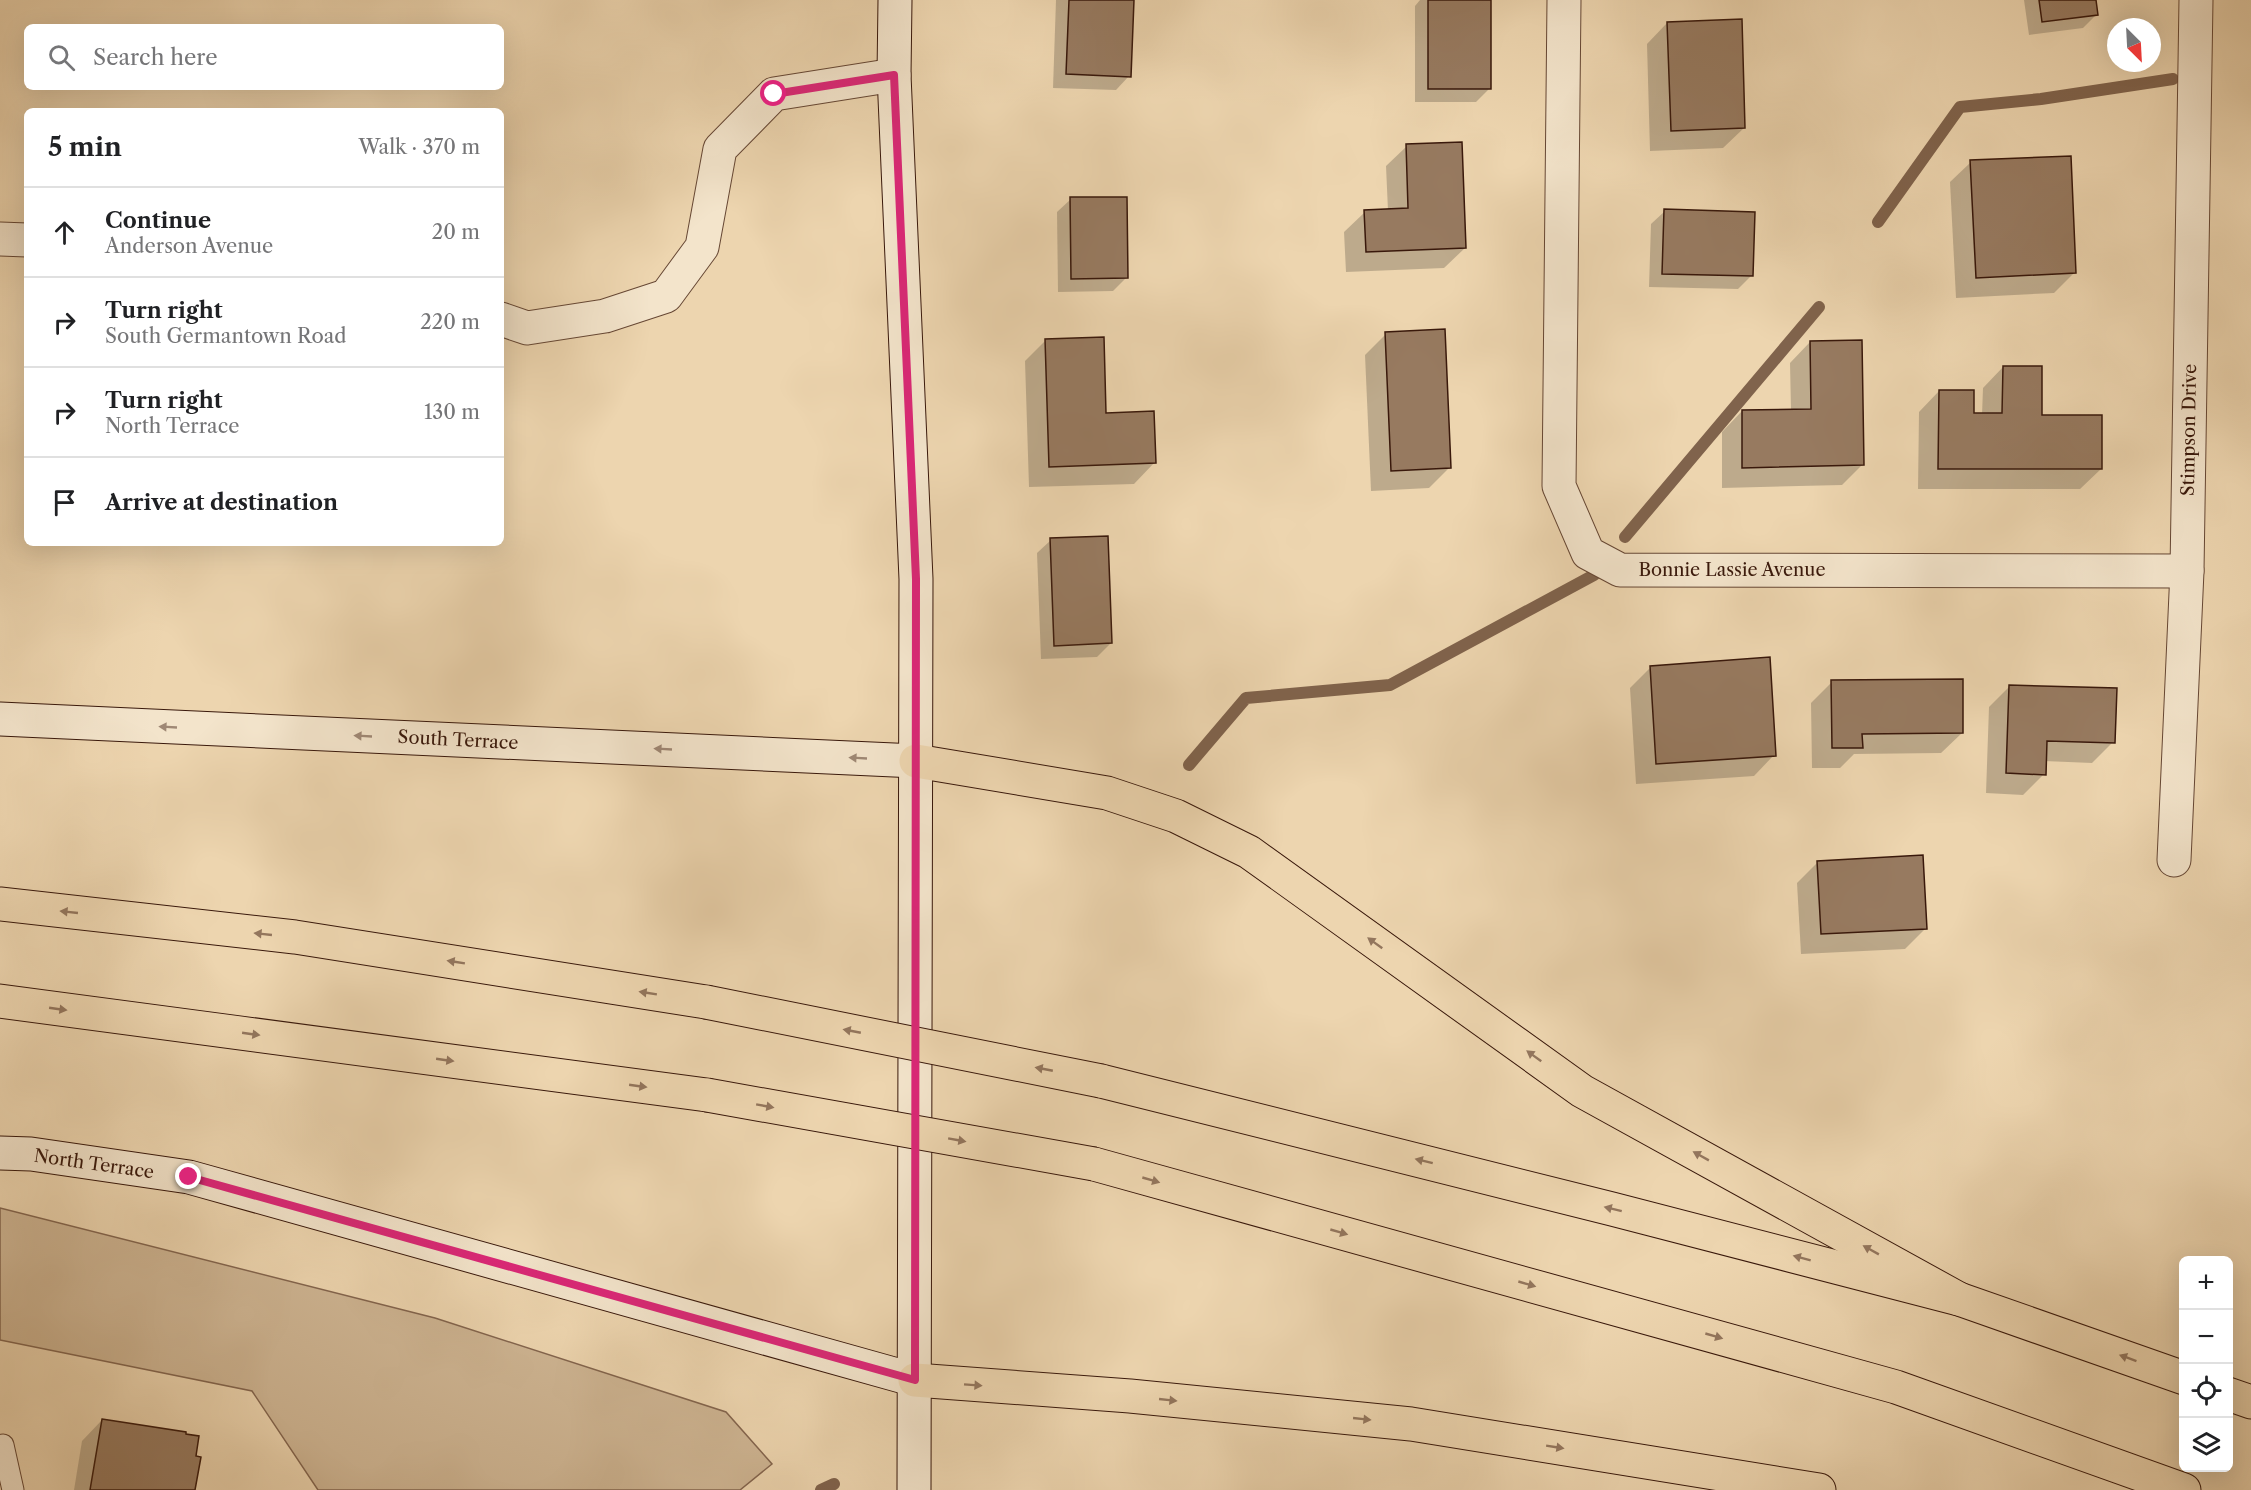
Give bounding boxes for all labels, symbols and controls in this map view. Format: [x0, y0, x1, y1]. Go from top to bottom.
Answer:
north arrow [2107, 18, 2161, 72]
search box [24, 24, 504, 90]
icon: search [45, 41, 78, 74]
text: Search here [93, 44, 218, 71]
route start [760, 80, 786, 106]
text: 5 min [48, 131, 122, 163]
text: Walk · 370 m [358, 135, 480, 159]
text: Continue [105, 207, 211, 234]
icon: ahead [48, 216, 81, 249]
text: 20 m [432, 220, 480, 244]
text: Anderson Avenue [105, 234, 273, 258]
text: Turn right [105, 297, 223, 324]
icon: right [48, 306, 81, 339]
text: 220 m [420, 310, 480, 334]
text: South Germantown Road [105, 324, 347, 348]
street label: Stimpson Drive [2177, 364, 2201, 496]
text: Turn right [105, 387, 223, 414]
icon: right [48, 396, 81, 429]
text: 130 m [424, 400, 480, 424]
text: North Terrace [105, 414, 239, 438]
icon: arrive [48, 486, 81, 519]
text: Arrive at destination [105, 489, 338, 516]
street label: Bonnie Lassie Avenue [1638, 559, 1826, 581]
one-way arrow [159, 722, 178, 731]
street label: South Terrace [397, 726, 519, 754]
one-way arrow [354, 731, 373, 740]
one-way arrow [653, 745, 672, 754]
one-way arrow [848, 753, 867, 762]
one-way arrow [60, 907, 79, 917]
one-way arrow [253, 929, 272, 938]
one-way arrow [1367, 937, 1383, 949]
one-way arrow [446, 958, 465, 967]
one-way arrow [639, 988, 658, 997]
one-way arrow [49, 1004, 68, 1013]
one-way arrow [843, 1026, 862, 1035]
one-way arrow [242, 1030, 261, 1039]
one-way arrow [1526, 1050, 1542, 1062]
one-way arrow [435, 1056, 454, 1065]
one-way arrow [1034, 1064, 1053, 1073]
one-way arrow [628, 1081, 647, 1091]
one-way arrow [755, 1101, 774, 1110]
one-way arrow [947, 1135, 966, 1144]
street label: North Terrace [33, 1145, 155, 1183]
one-way arrow [1692, 1151, 1709, 1161]
one-way arrow [1415, 1156, 1433, 1166]
route end [175, 1163, 201, 1189]
one-way arrow [1142, 1175, 1160, 1185]
one-way arrow [1604, 1203, 1622, 1213]
one-way arrow [1330, 1228, 1348, 1237]
one-way arrow [1863, 1245, 1880, 1255]
one-way arrow [1793, 1252, 1811, 1262]
map controls [2179, 1256, 2233, 1472]
button: + [2179, 1256, 2233, 1310]
one-way arrow [1518, 1280, 1536, 1289]
button: − [2179, 1310, 2233, 1364]
one-way arrow [1706, 1332, 1724, 1341]
one-way arrow [2119, 1353, 2137, 1363]
button: locate [2179, 1364, 2233, 1418]
one-way arrow [964, 1380, 983, 1389]
one-way arrow [1158, 1395, 1177, 1405]
one-way arrow [1352, 1414, 1371, 1424]
button: layers [2179, 1418, 2233, 1472]
one-way arrow [1545, 1443, 1564, 1452]

